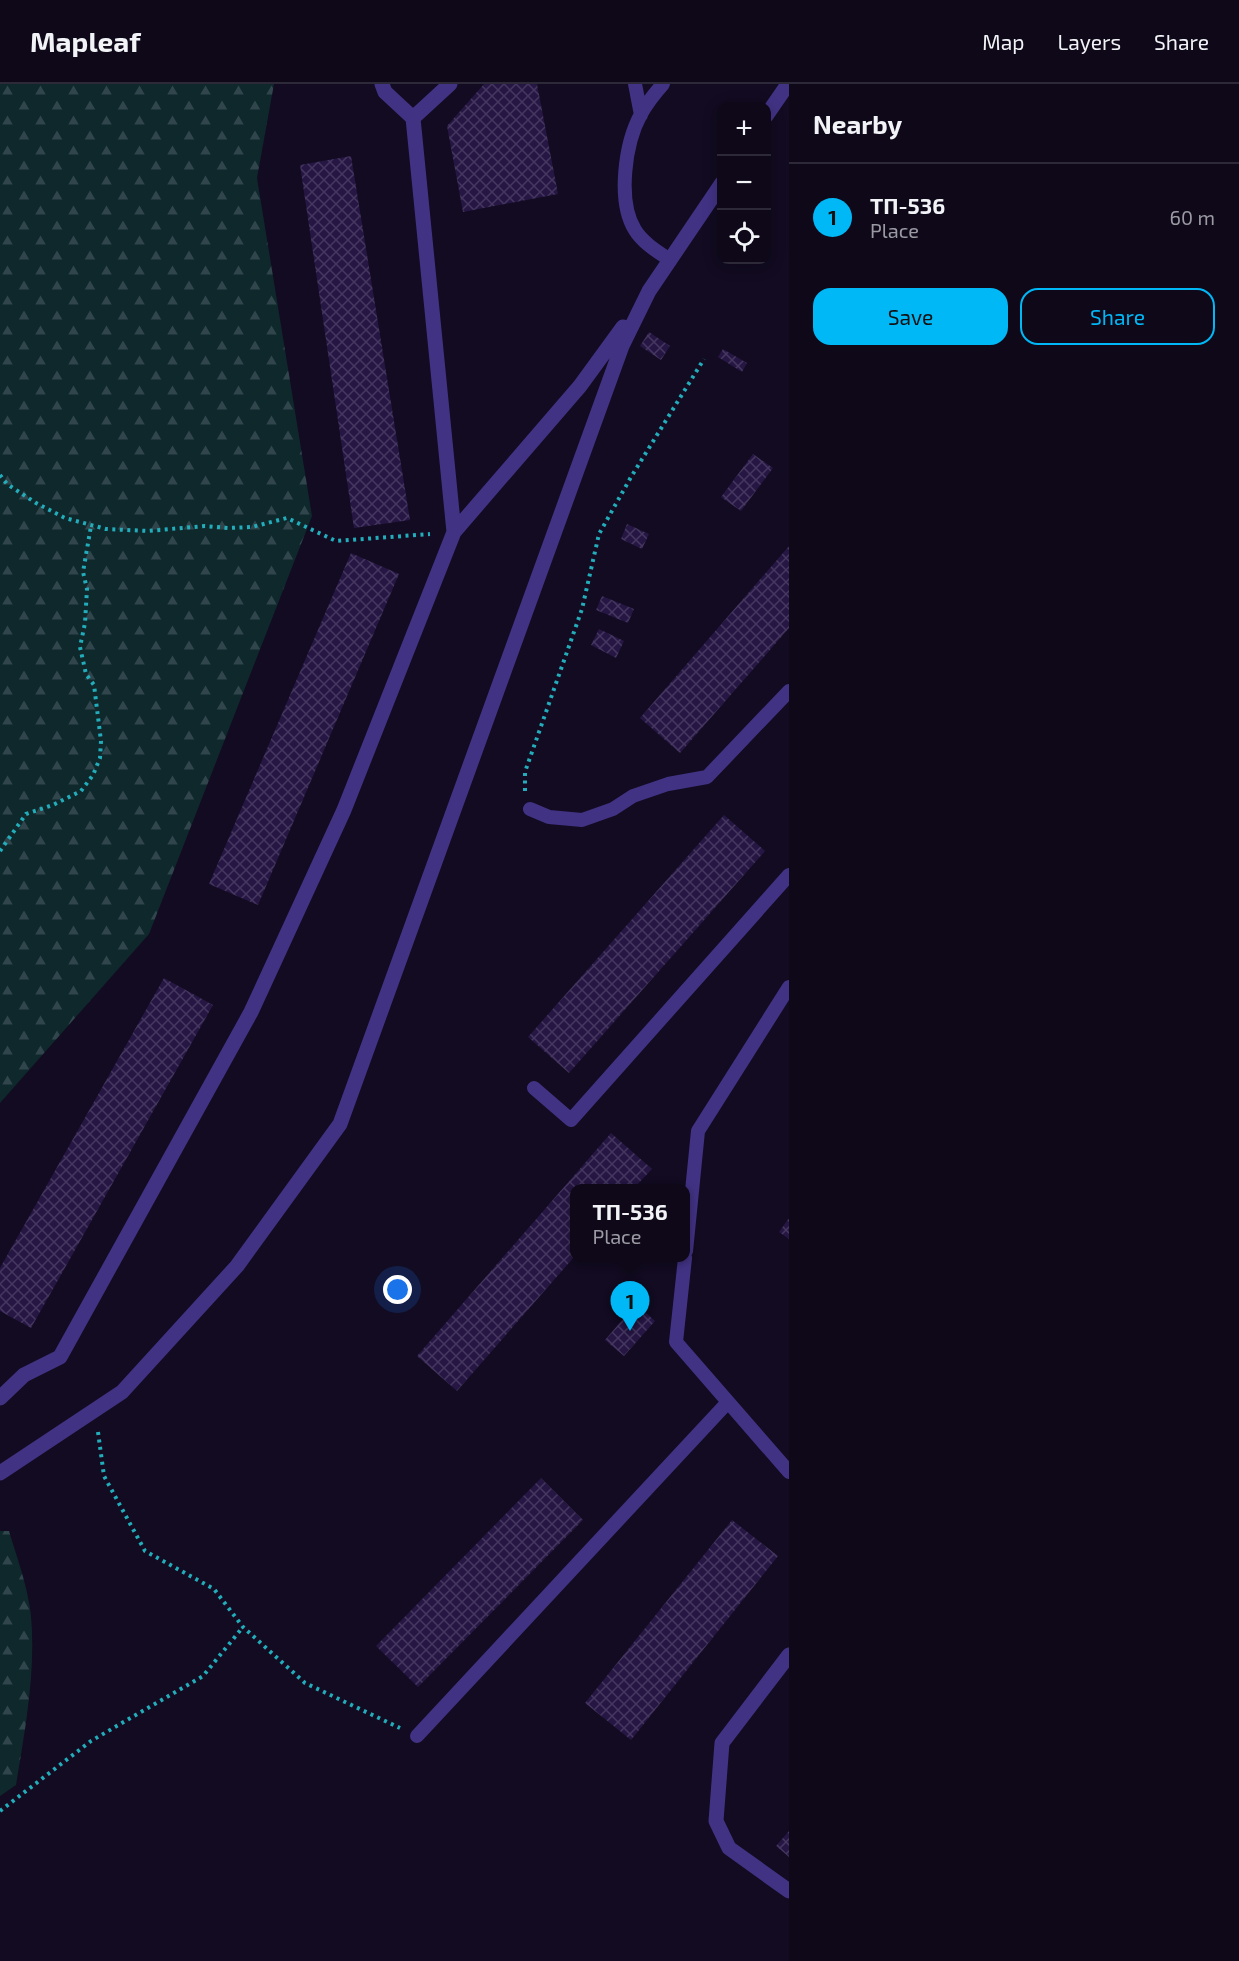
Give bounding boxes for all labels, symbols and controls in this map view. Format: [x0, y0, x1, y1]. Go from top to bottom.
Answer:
text: Mapleaf [30, 24, 141, 58]
text: Map [982, 29, 1024, 54]
text: Layers [1057, 29, 1121, 54]
text: Share [1154, 29, 1209, 54]
map controls [717, 102, 771, 264]
button: + [717, 102, 771, 156]
text: Nearby [813, 108, 902, 139]
button: − [717, 156, 771, 210]
text: ТП-536 [870, 192, 945, 218]
text: 1 [828, 205, 837, 229]
text: 60 m [1170, 205, 1215, 229]
button: locate [717, 210, 771, 264]
text: Place [870, 218, 919, 242]
button: Save [813, 288, 1008, 345]
button: Share [1020, 288, 1215, 345]
popup [570, 1184, 690, 1262]
text: ТП-536 [592, 1198, 668, 1224]
text: Place [592, 1224, 641, 1248]
your location [383, 1275, 412, 1304]
pin: 1 [610, 1282, 650, 1331]

